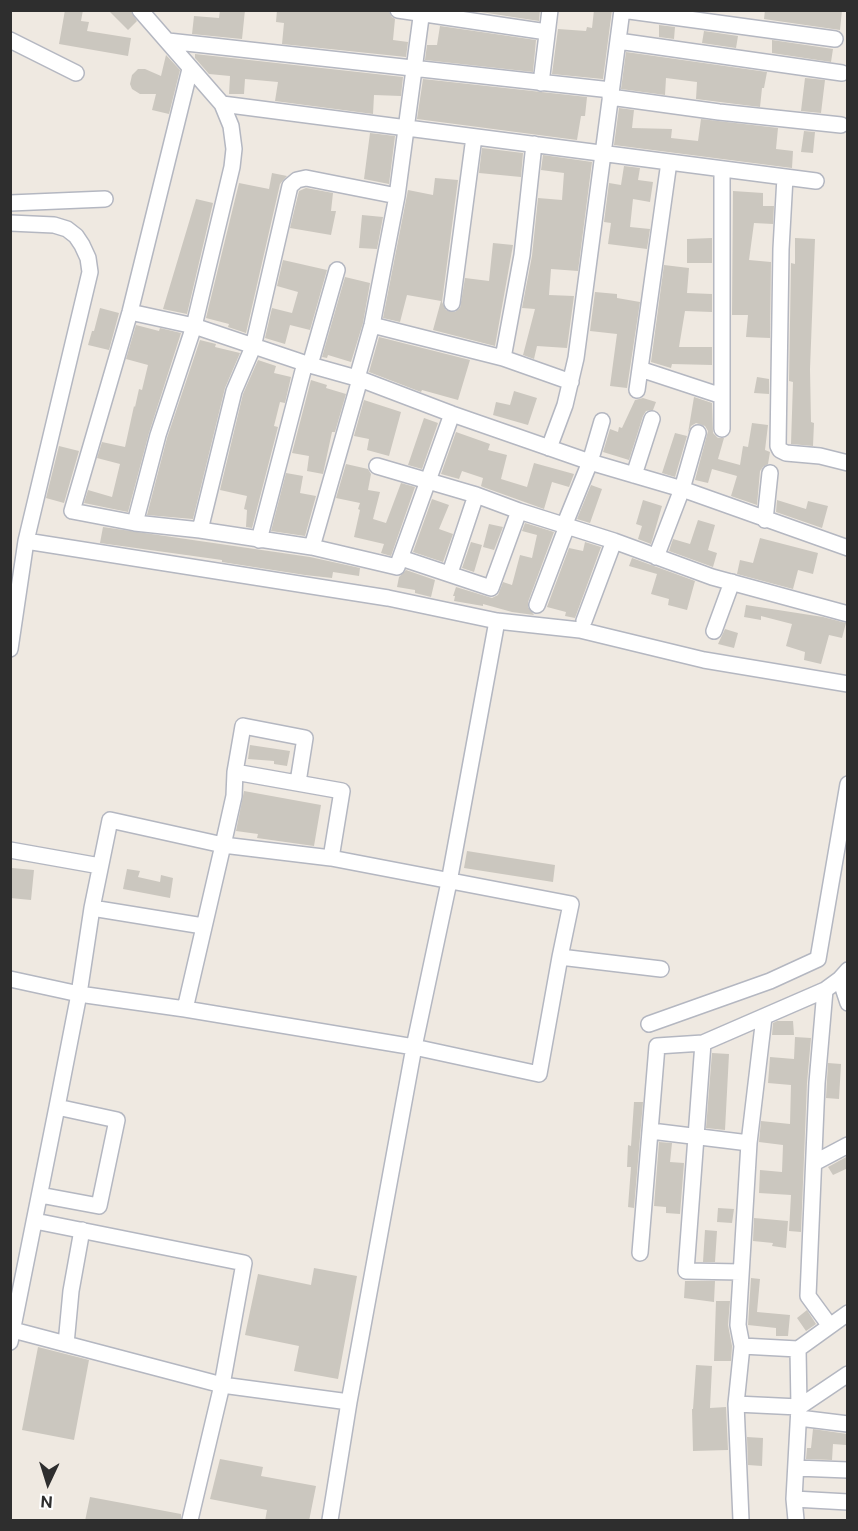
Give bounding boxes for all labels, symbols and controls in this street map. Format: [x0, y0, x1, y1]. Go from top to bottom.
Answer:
north arrow [18, 1453, 78, 1513]
text: N [40, 1492, 54, 1511]

